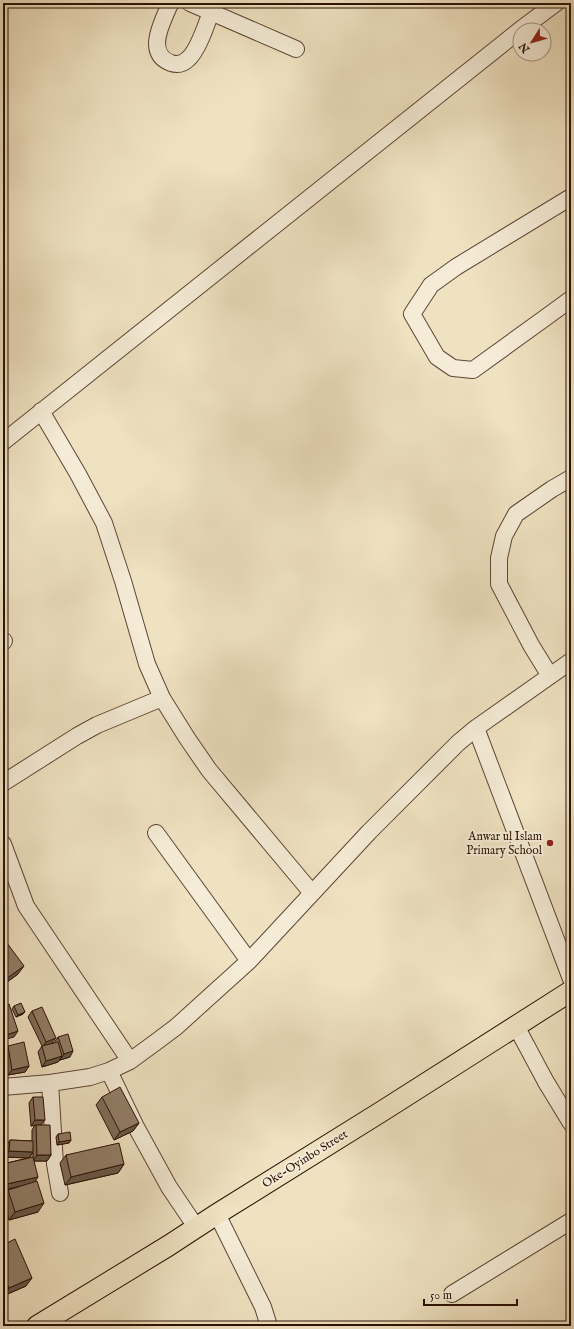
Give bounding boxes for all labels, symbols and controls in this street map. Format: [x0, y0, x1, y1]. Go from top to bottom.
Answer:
north arrow [512, 22, 552, 62]
text: N [516, 39, 534, 56]
place label: Anwar ul Islam Primary School [466, 829, 543, 858]
marker: Anwar ul Islam Primary School [545, 838, 555, 848]
street label: Oke-Oyinbo Street [259, 1127, 351, 1191]
scale bar [424, 1281, 517, 1307]
text: 50 m [430, 1288, 452, 1303]

